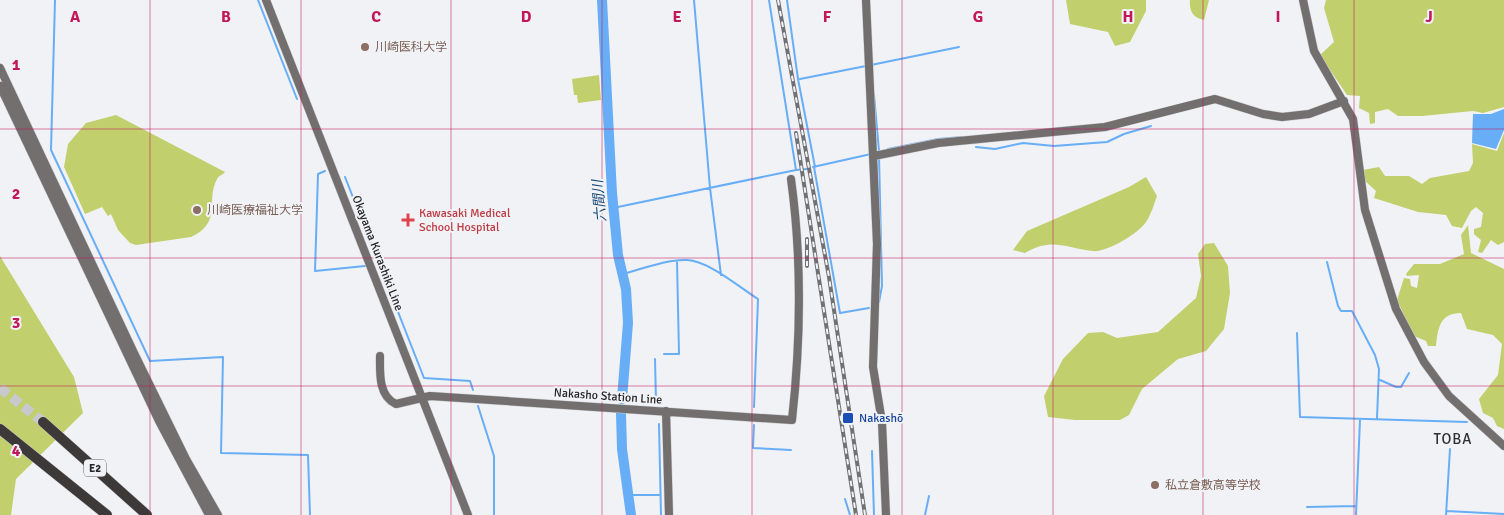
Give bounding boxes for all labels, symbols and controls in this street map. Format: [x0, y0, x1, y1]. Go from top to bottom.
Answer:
text: A [70, 7, 81, 27]
text: B [221, 7, 231, 27]
text: C [371, 7, 381, 27]
text: D [521, 7, 532, 27]
text: E [672, 7, 682, 27]
text: F [823, 7, 832, 27]
text: G [973, 7, 983, 27]
text: H [1123, 7, 1133, 27]
text: I [1275, 7, 1281, 27]
text: J [1425, 7, 1433, 27]
place label: 川崎医科大学 [375, 40, 447, 55]
marker: 川崎医科大学 [359, 41, 371, 53]
text: 1 [12, 55, 21, 75]
water label: 六間川 [589, 177, 610, 223]
text: 2 [12, 184, 20, 204]
street label: Okayama Kurashiki Line [349, 193, 406, 313]
place label: 川崎医療福祉大学 [207, 203, 303, 218]
marker: 川崎医療福祉大学 [191, 204, 203, 216]
place label: Kawasaki Medical School Hospital [419, 206, 511, 235]
marker: Kawasaki Medical School Hospital [401, 213, 415, 227]
text: 3 [12, 313, 20, 333]
street label: Nakasho Station Line [553, 385, 663, 408]
marker: Nakashō [841, 411, 855, 425]
place label: Nakashō [859, 411, 903, 426]
district label: TOBA [1433, 430, 1473, 448]
text: 4 [12, 441, 21, 461]
road number: E2 [84, 459, 106, 476]
place label: 私立倉敷高等学校 [1165, 478, 1261, 493]
marker: 私立倉敷高等学校 [1149, 479, 1161, 491]

